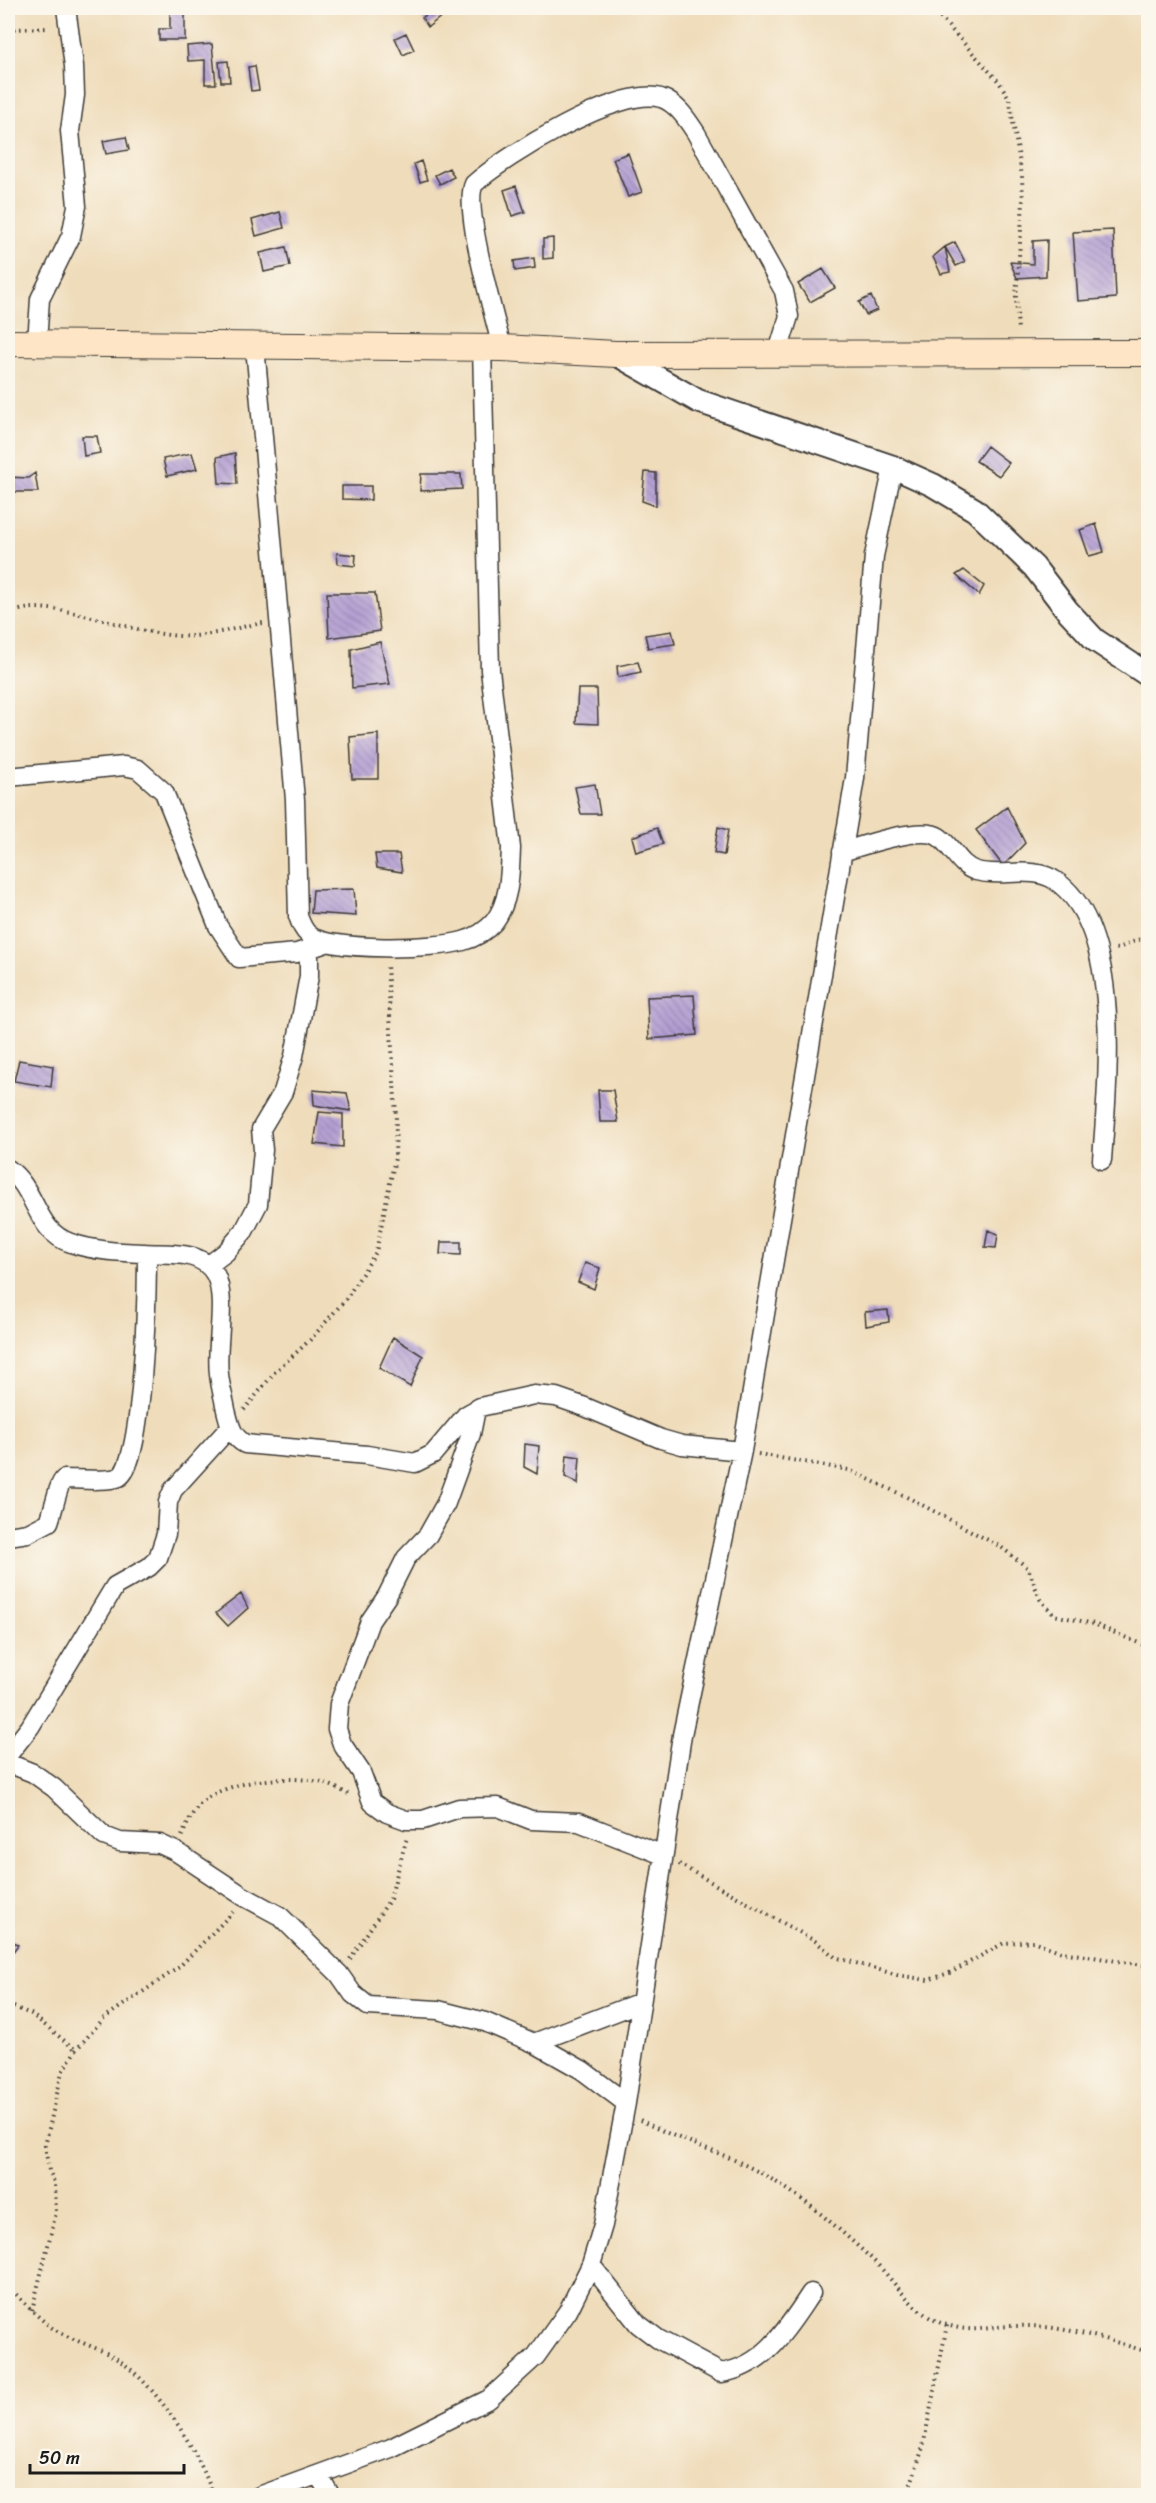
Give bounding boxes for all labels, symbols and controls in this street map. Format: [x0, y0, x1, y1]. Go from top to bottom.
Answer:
scale bar [30, 2437, 184, 2475]
text: 50 m [39, 2442, 80, 2474]

